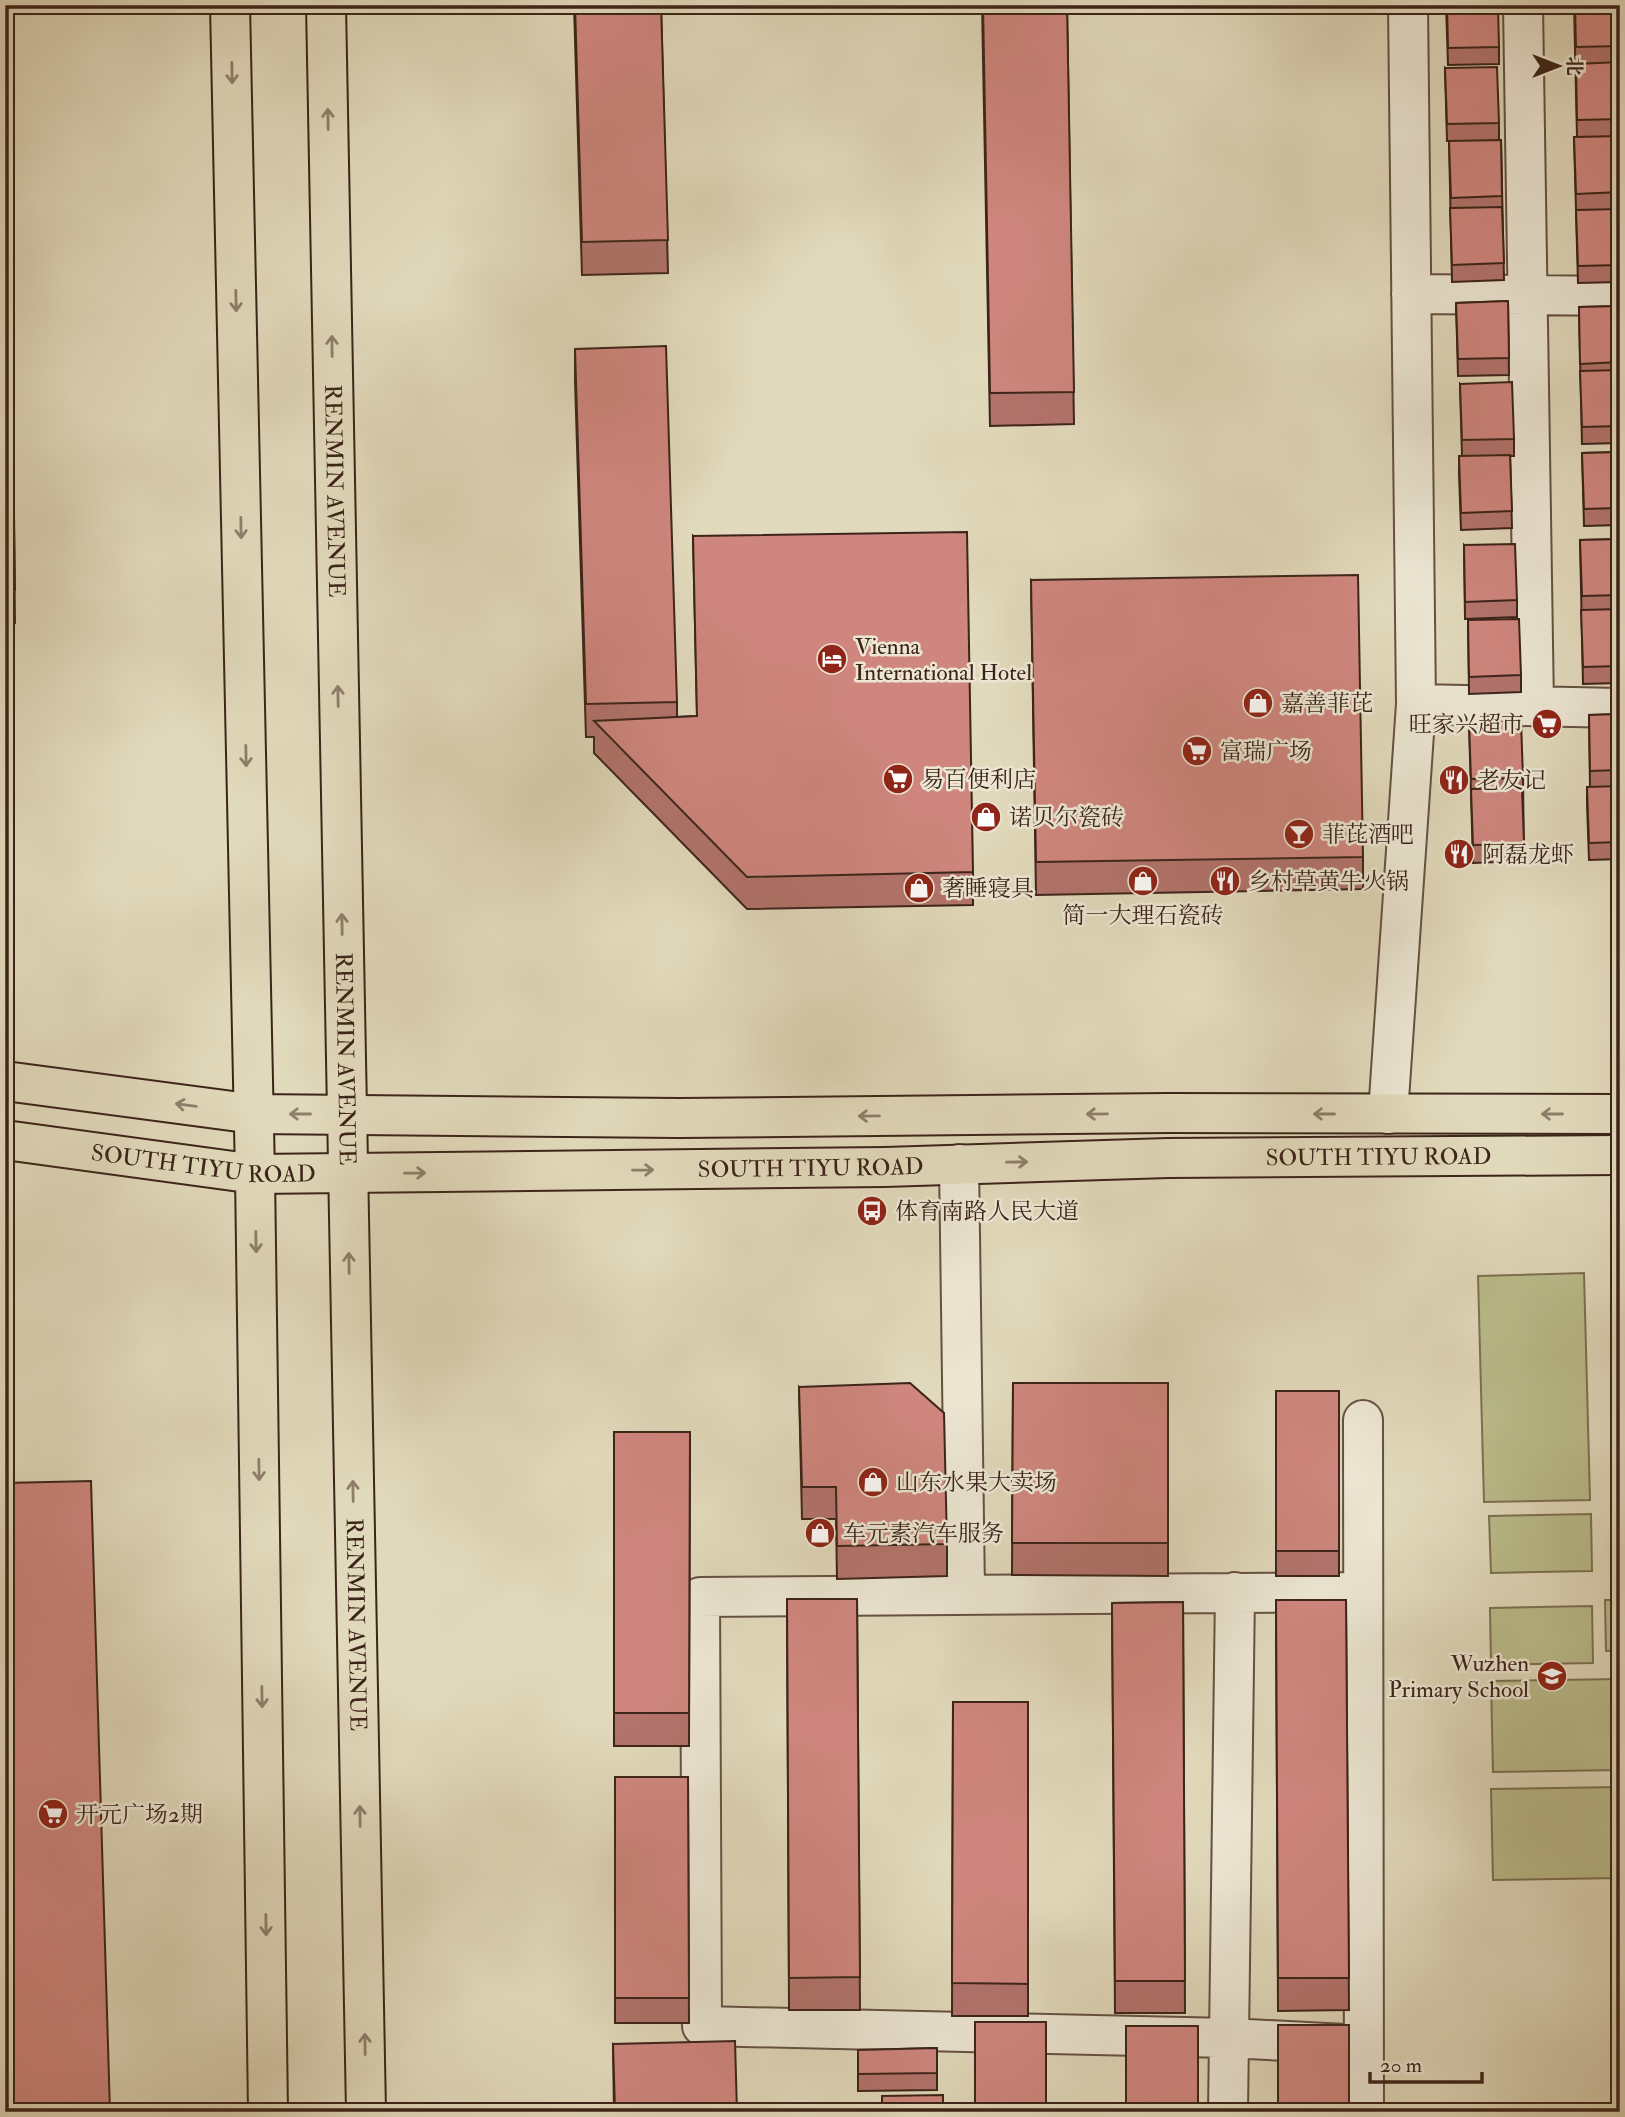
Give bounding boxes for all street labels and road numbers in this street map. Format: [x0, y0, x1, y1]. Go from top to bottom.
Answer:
street label: RENMIN AVENUE [318, 384, 351, 598]
street label: RENMIN AVENUE [329, 952, 362, 1166]
street label: SOUTH TIYU ROAD [89, 1138, 316, 1189]
street label: SOUTH TIYU ROAD [1266, 1142, 1491, 1172]
street label: SOUTH TIYU ROAD [698, 1152, 924, 1184]
street label: RENMIN AVENUE [340, 1518, 373, 1732]

